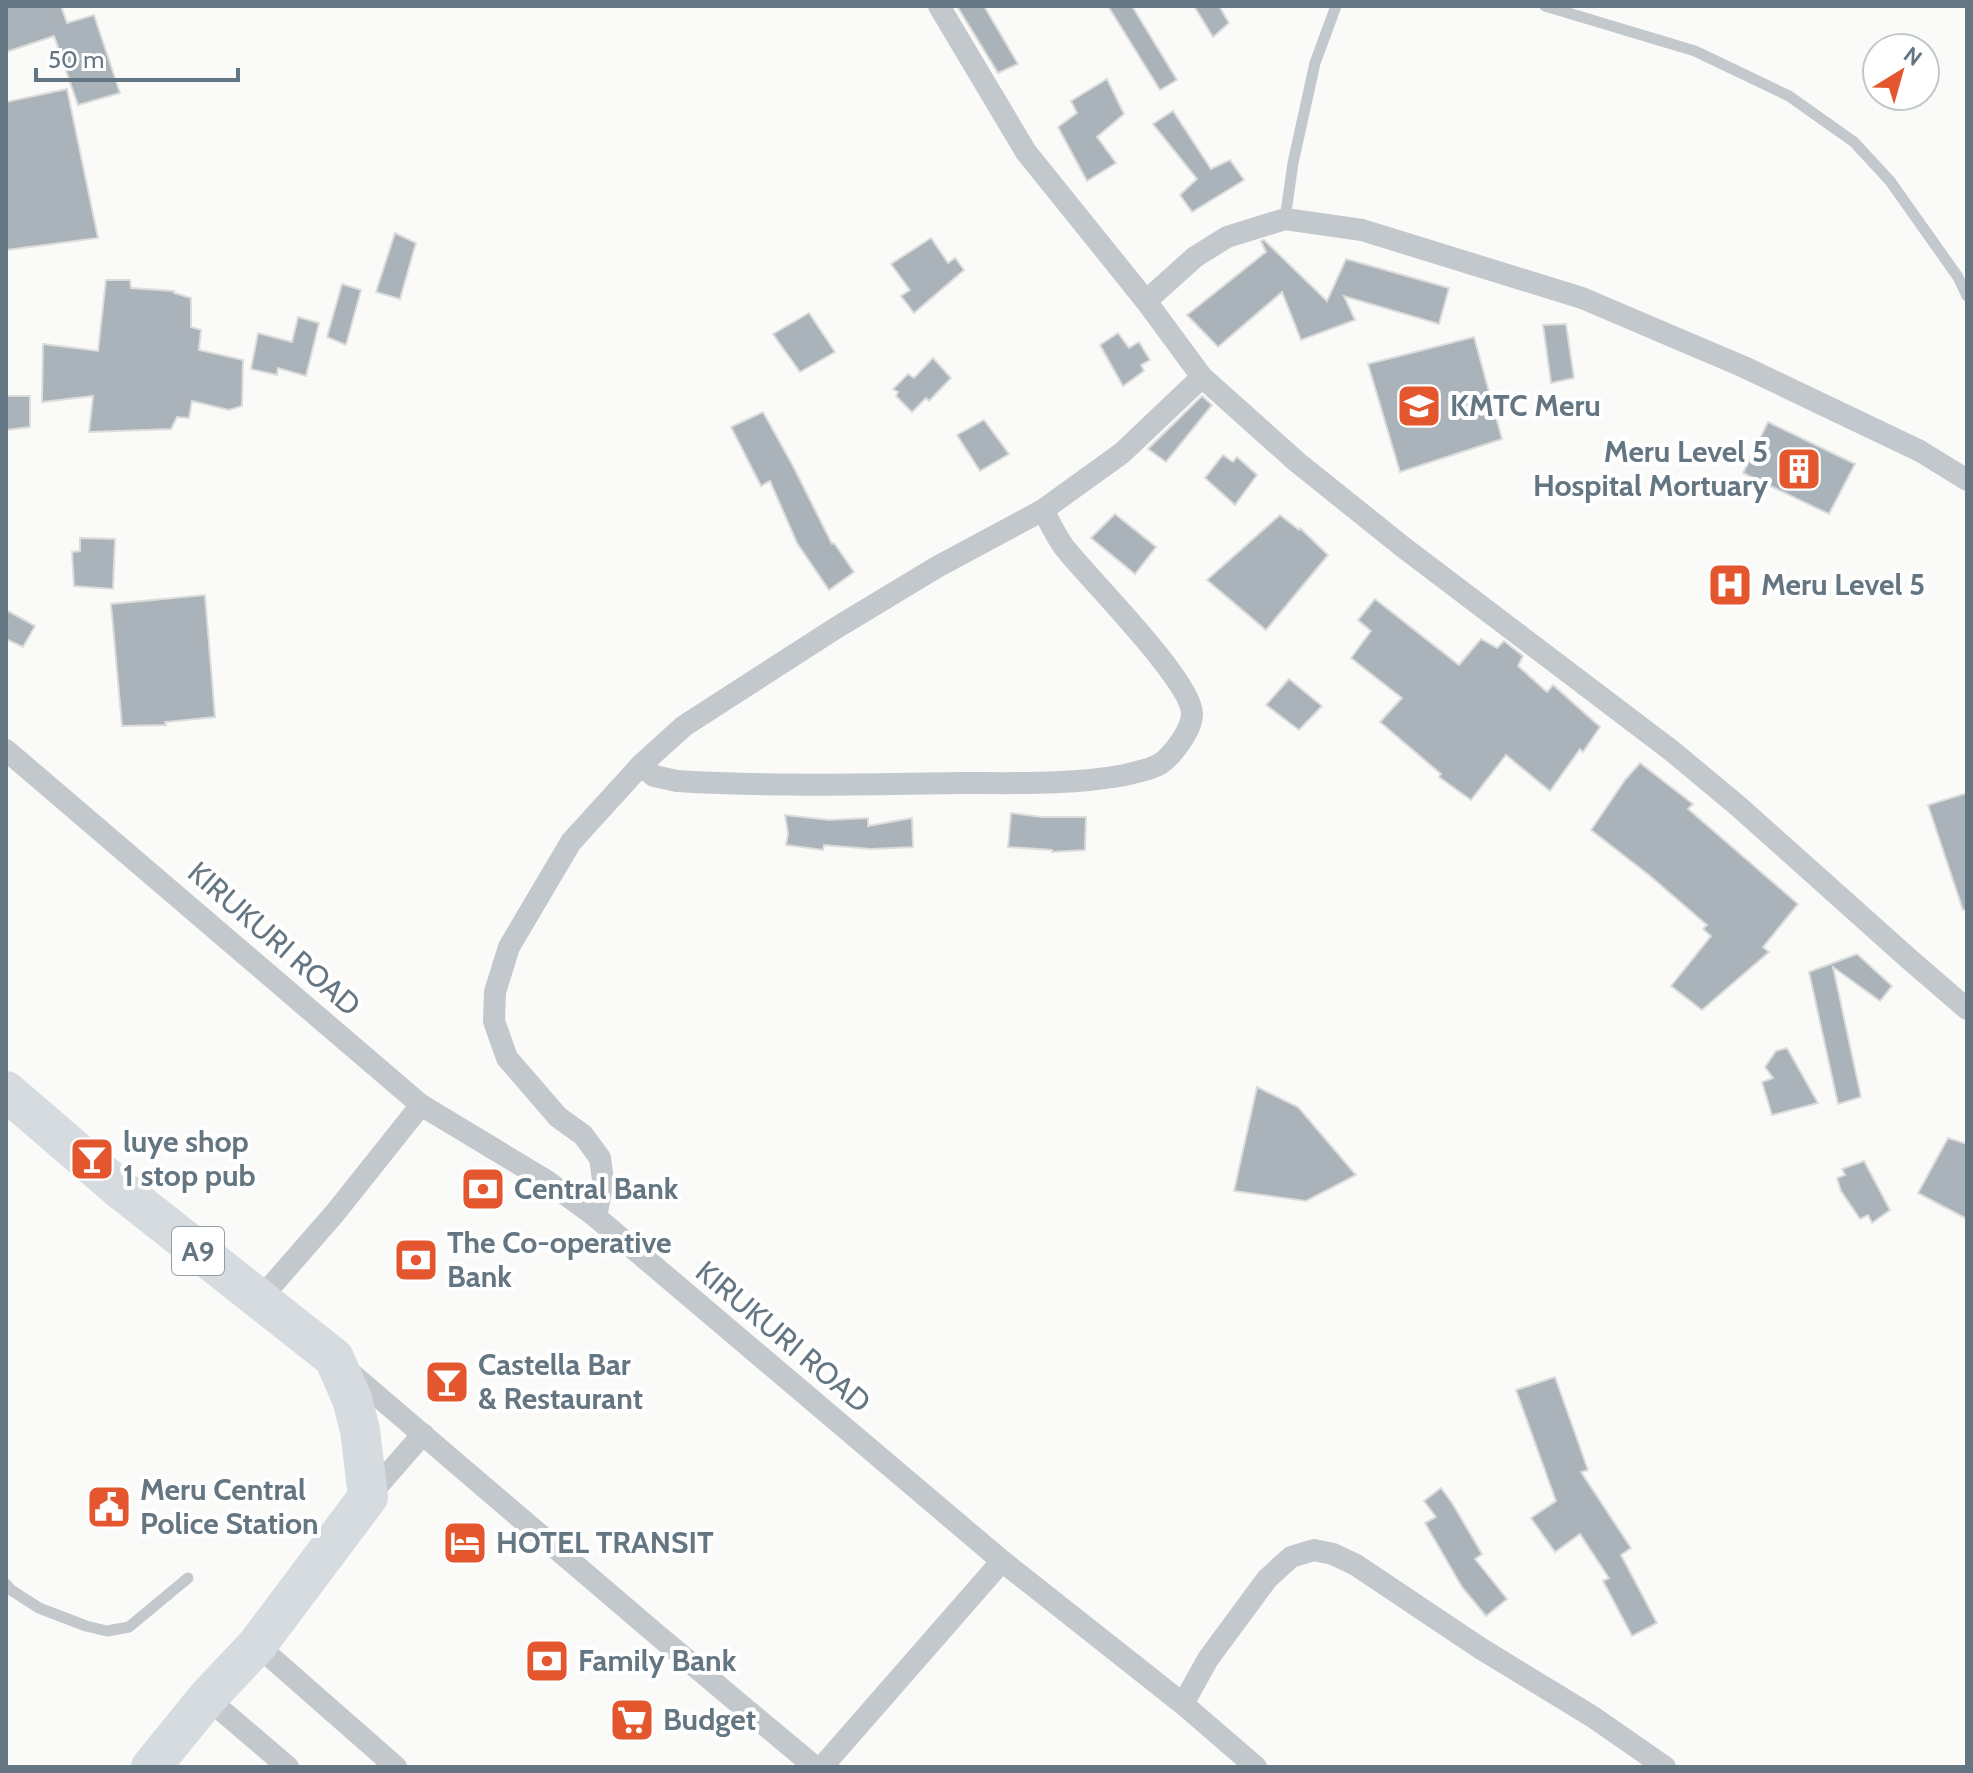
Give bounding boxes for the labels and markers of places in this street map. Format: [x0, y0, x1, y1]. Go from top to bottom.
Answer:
school or university icon: KMTC Meru [1395, 382, 1443, 430]
place label: KMTC Meru [1450, 387, 1601, 424]
place label: Meru Level 5 Hospital Mortuary [1533, 433, 1769, 504]
building icon: Meru Level 5 Hospital Mortuary [1775, 445, 1823, 493]
hospital icon: Meru Level 5 [1706, 561, 1754, 609]
place label: Meru Level 5 [1761, 566, 1925, 603]
place label: luye shop 1 stop pub [123, 1123, 256, 1194]
bar icon: luye shop 1 stop pub [68, 1135, 116, 1183]
bank icon: Central Bank [459, 1165, 507, 1213]
place label: Central Bank [514, 1170, 679, 1207]
place label: The Co-operative Bank [447, 1224, 672, 1295]
bank icon: The Co-operative Bank [392, 1236, 440, 1284]
place label: Castella Bar & Restaurant [478, 1346, 643, 1417]
bar icon: Castella Bar & Restaurant [423, 1358, 471, 1406]
place label: Meru Central Police Station [140, 1471, 319, 1542]
public building icon: Meru Central Police Station [85, 1483, 133, 1531]
hotel icon: HOTEL TRANSIT [441, 1519, 489, 1567]
place label: HOTEL TRANSIT [496, 1524, 714, 1561]
bank icon: Family Bank [523, 1637, 571, 1685]
place label: Family Bank [578, 1642, 737, 1679]
supermarket icon: Budget [608, 1696, 656, 1744]
place label: Budget [663, 1701, 756, 1738]

